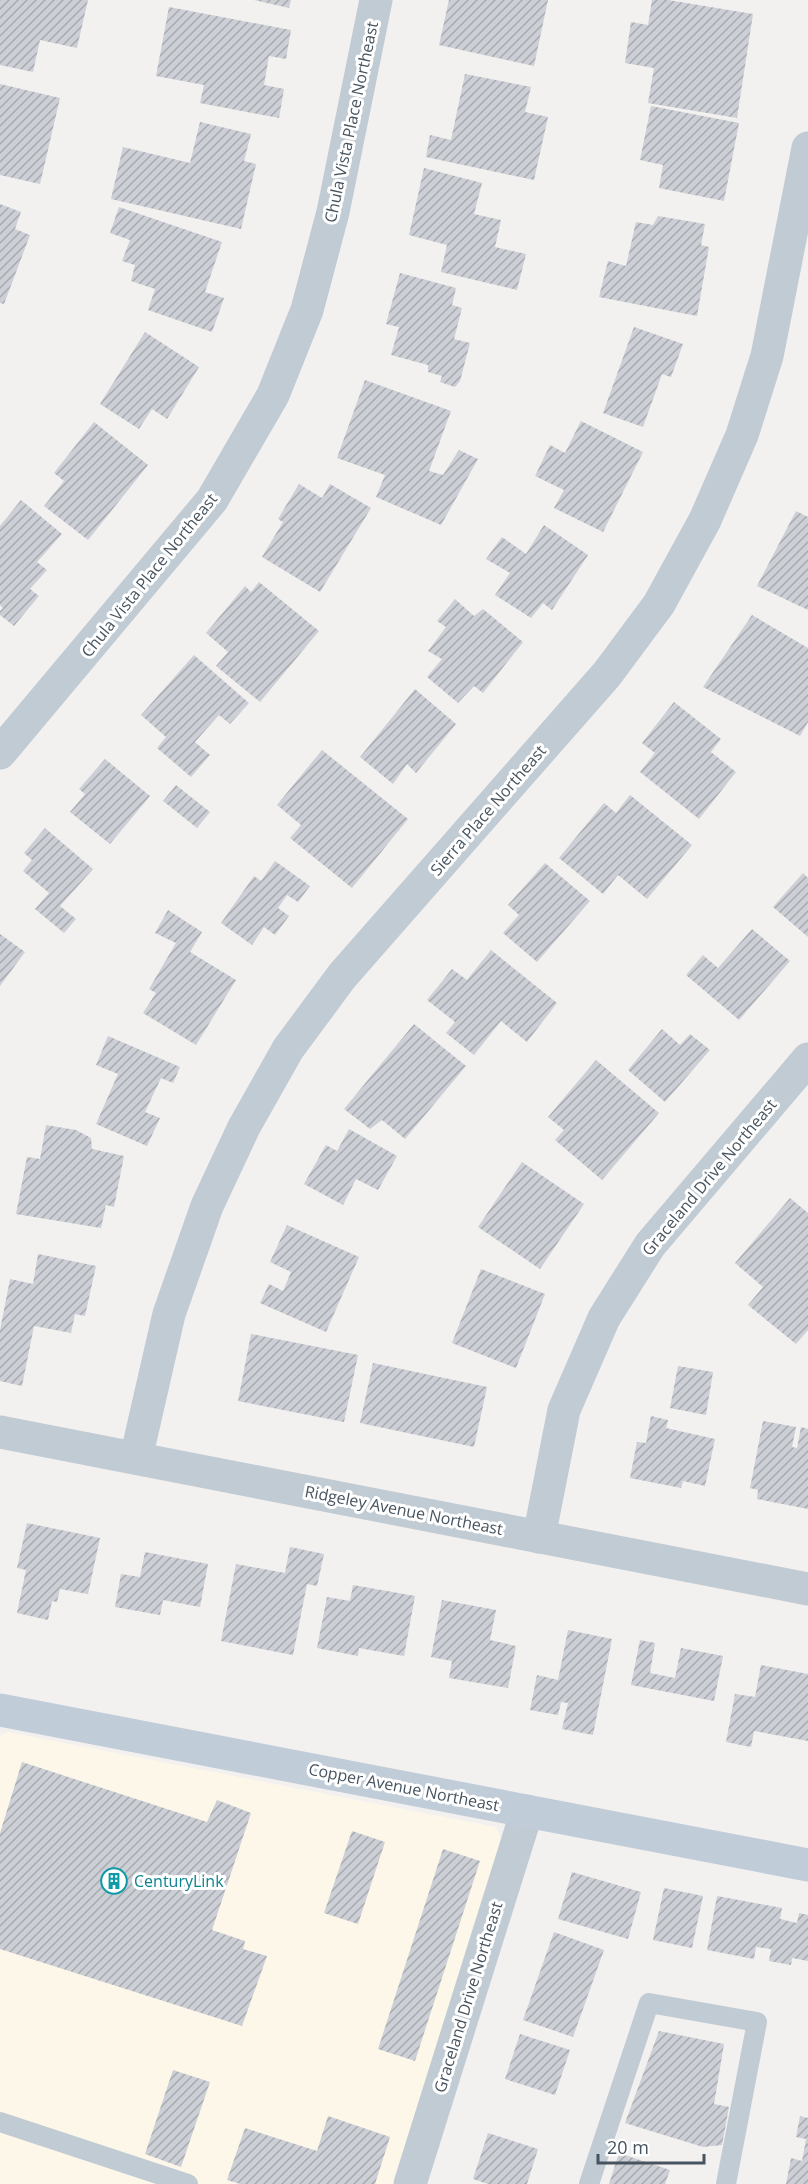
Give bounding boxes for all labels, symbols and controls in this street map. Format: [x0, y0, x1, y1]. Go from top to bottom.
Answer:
street label: Chula Vista Place Northeast [319, 19, 383, 225]
street label: Chula Vista Place Northeast [76, 488, 222, 662]
street label: Sierra Place Northeast [425, 740, 551, 880]
street label: Graceland Drive Northeast [637, 1094, 781, 1260]
street label: Ridgeley Avenue Northeast [303, 1480, 505, 1540]
street label: Copper Avenue Northeast [307, 1758, 501, 1816]
building icon: CenturyLink [99, 1866, 129, 1896]
place label: CenturyLink [134, 1870, 224, 1892]
street label: Graceland Drive Northeast [428, 1899, 508, 2095]
scale bar [598, 2127, 704, 2165]
text: 20 m [607, 2135, 649, 2159]

